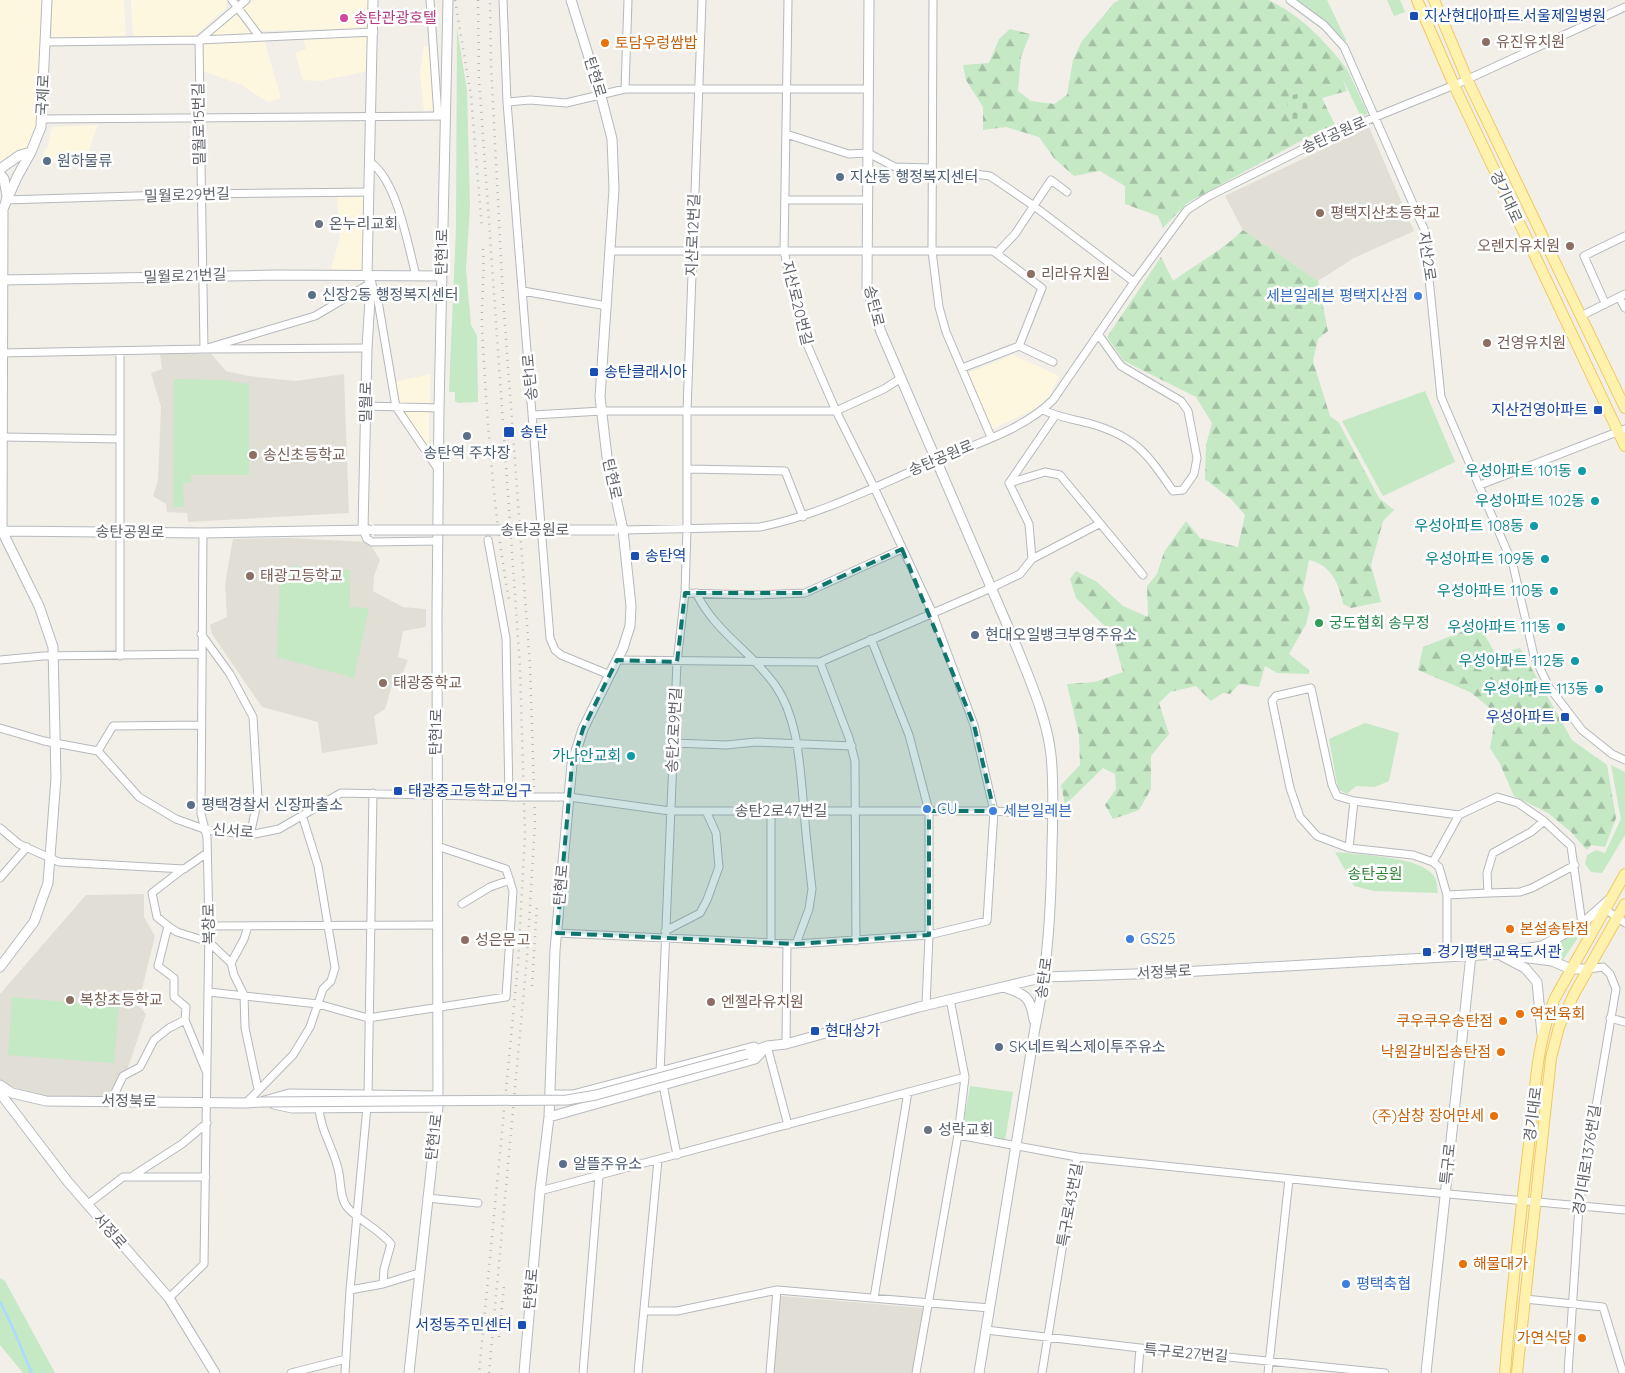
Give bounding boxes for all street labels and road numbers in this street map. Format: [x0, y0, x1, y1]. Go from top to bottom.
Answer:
street label: 탄현로 [580, 54, 611, 99]
street label: 국제로 [32, 74, 53, 116]
street label: 밀월로15번길 [188, 82, 209, 166]
street label: 송탄공원로 [1298, 112, 1369, 157]
street label: 경기대로 [1486, 168, 1527, 226]
street label: 밀월로29번길 [144, 184, 230, 205]
street label: 지산로12번길 [682, 193, 703, 277]
street label: 탄현1로 [432, 228, 451, 276]
street label: 지산2로 [1415, 230, 1440, 282]
street label: 지산로20번길 [778, 259, 817, 347]
street label: 밀월로21번길 [143, 265, 227, 286]
street label: 송탄로 [860, 283, 889, 328]
street label: 송탄1로 [518, 353, 541, 401]
street label: 밀월로 [356, 381, 375, 423]
street label: 송탄공원로 [905, 435, 976, 480]
street label: 탄현로 [599, 457, 626, 501]
street label: 송탄공원로 [500, 520, 570, 539]
street label: 송탄공원로 [95, 521, 165, 542]
street label: 송탄2로9번길 [662, 687, 685, 773]
street label: 탄현1로 [426, 708, 445, 756]
street label: 송탄2로47번길 [735, 801, 827, 820]
street label: 신서로 [212, 820, 254, 841]
street label: 탄현로 [549, 864, 572, 906]
street label: 복창로 [199, 903, 218, 945]
street label: 송탄로 [1031, 956, 1056, 1000]
street label: 서정북로 [1136, 961, 1192, 982]
street label: 경기대로 [1520, 1085, 1545, 1142]
street label: 서정북로 [101, 1091, 157, 1110]
street label: 경기대로1376번길 [1568, 1103, 1605, 1216]
street label: 탄현1로 [421, 1112, 446, 1161]
street label: 특구로 [1436, 1142, 1459, 1186]
street label: 특구로43번길 [1053, 1162, 1086, 1248]
street label: 서정로 [90, 1209, 131, 1253]
street label: 탄현로 [519, 1268, 542, 1310]
street label: 특구로27번길 [1143, 1339, 1229, 1366]

